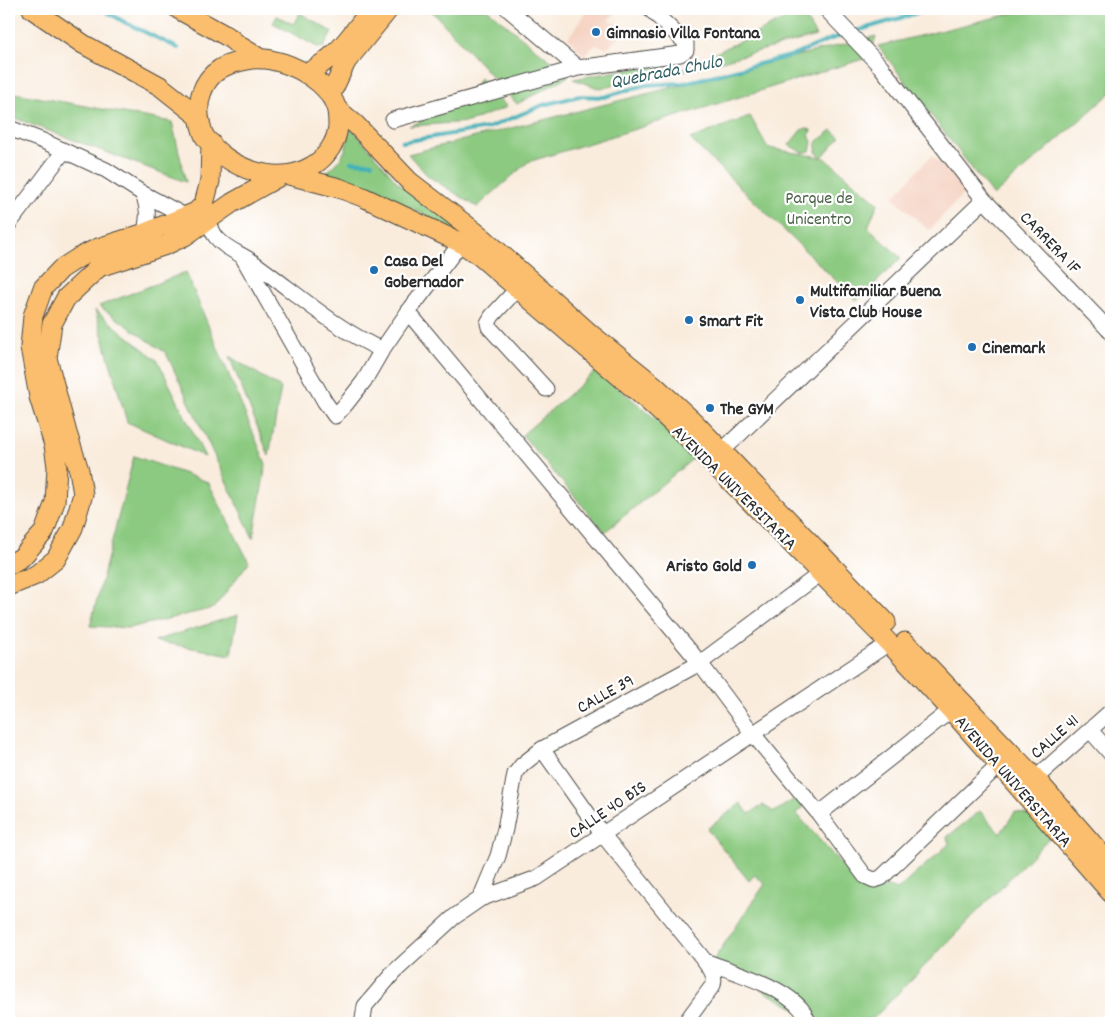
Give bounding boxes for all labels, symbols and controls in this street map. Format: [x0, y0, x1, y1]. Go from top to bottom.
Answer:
place label: Gimnasio Villa Fontana [606, 22, 760, 47]
marker: Gimnasio Villa Fontana [590, 26, 602, 38]
water label: Quebrada Chulo [609, 49, 726, 97]
park label: Parque de Unicentro [785, 187, 853, 233]
street label: CARRERA 1F [1013, 207, 1086, 281]
place label: Casa Del Gobernador [384, 250, 464, 296]
marker: Casa Del Gobernador [368, 264, 380, 276]
place label: Multifamiliar Buena Vista Club House [810, 280, 941, 326]
marker: Multifamiliar Buena Vista Club House [794, 294, 806, 306]
place label: Smart Fit [699, 310, 764, 335]
marker: Smart Fit [683, 314, 695, 326]
place label: Cinemark [982, 337, 1046, 362]
marker: Cinemark [966, 341, 978, 353]
place label: The GYM [720, 398, 774, 423]
marker: The GYM [704, 402, 716, 414]
street label: AVENIDA UNIVERSITARIA [665, 421, 802, 557]
place label: Aristo Gold [666, 555, 742, 580]
marker: Aristo Gold [746, 559, 758, 571]
street label: CALLE 39 [573, 669, 639, 721]
street label: CALLE 41 [1026, 710, 1085, 766]
street label: AVENIDA UNIVERSITARIA [948, 711, 1077, 854]
street label: CALLE 40 BIS [564, 776, 652, 846]

